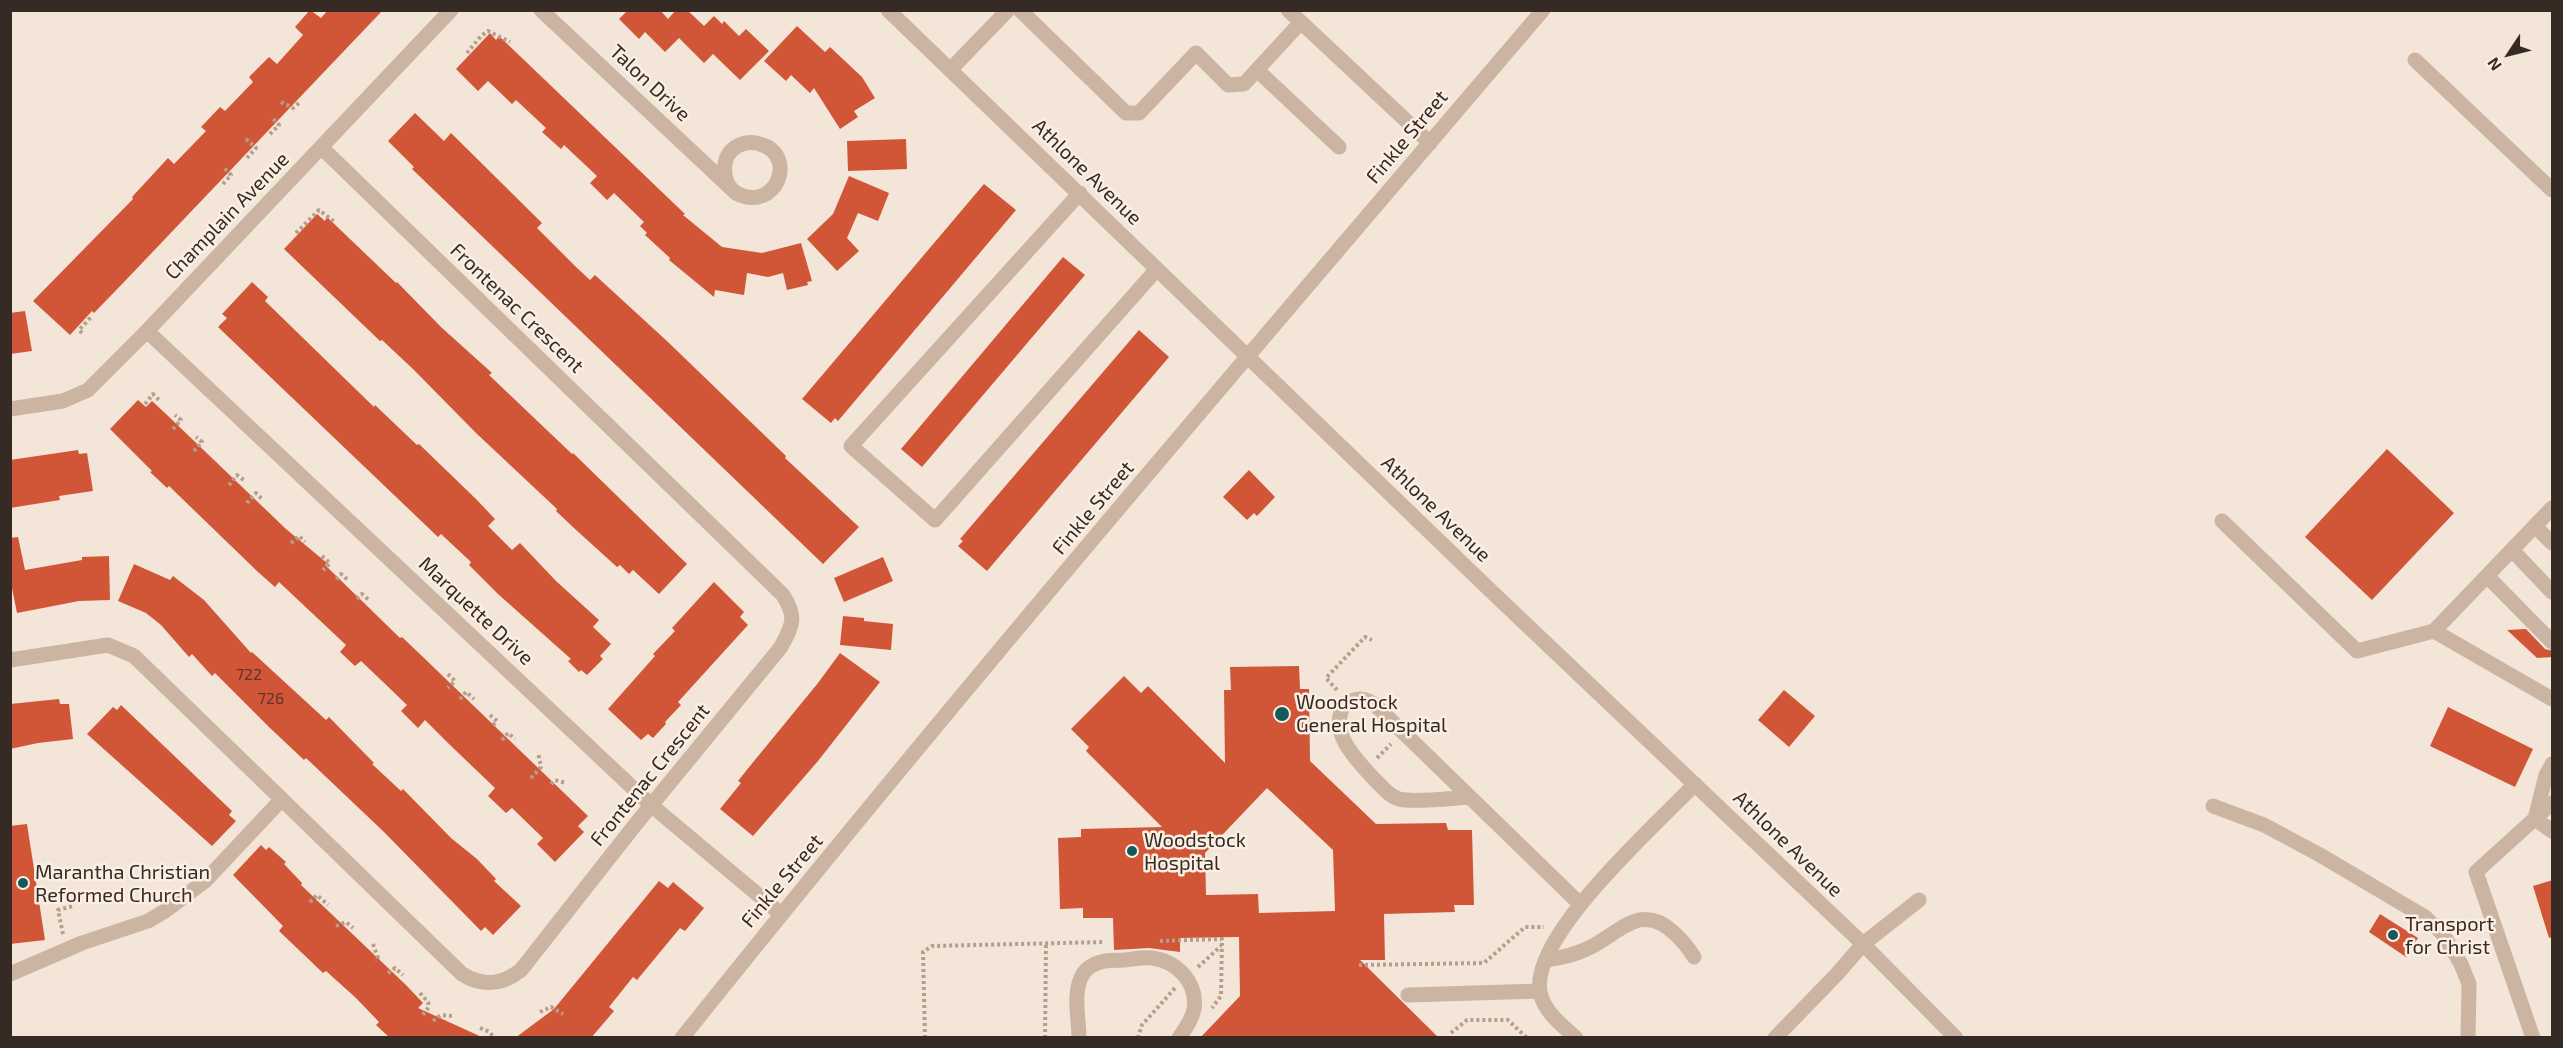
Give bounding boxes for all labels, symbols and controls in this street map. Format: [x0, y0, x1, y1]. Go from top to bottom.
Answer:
north arrow [2479, 24, 2539, 84]
street label: Talon Drive [605, 40, 695, 126]
text: N [2483, 54, 2505, 75]
street label: Finkle Street [1361, 86, 1453, 188]
street label: Athlone Avenue [1027, 114, 1147, 230]
street label: Champlain Avenue [160, 147, 294, 285]
street label: Frontenac Crescent [445, 238, 589, 378]
street label: Athlone Avenue [1376, 451, 1496, 567]
street label: Finkle Street [1047, 457, 1139, 559]
street label: Marquette Drive [414, 552, 538, 670]
house number: 722 [236, 665, 262, 685]
house number: 726 [258, 689, 284, 709]
place label: Woodstock General Hospital [1296, 690, 1447, 737]
street label: Frontenac Crescent [585, 699, 715, 851]
marker: Woodstock General Hospital [1273, 705, 1291, 723]
street label: Athlone Avenue [1728, 786, 1848, 902]
place label: Woodstock Hospital [1144, 828, 1246, 875]
street label: Finkle Street [736, 830, 828, 932]
marker: Woodstock Hospital [1125, 844, 1139, 858]
place label: Marantha Christian Reformed Church [35, 860, 210, 907]
marker: Marantha Christian Reformed Church [16, 876, 30, 890]
place label: Transport for Christ [2405, 912, 2494, 959]
marker: Transport for Christ [2386, 928, 2400, 942]

